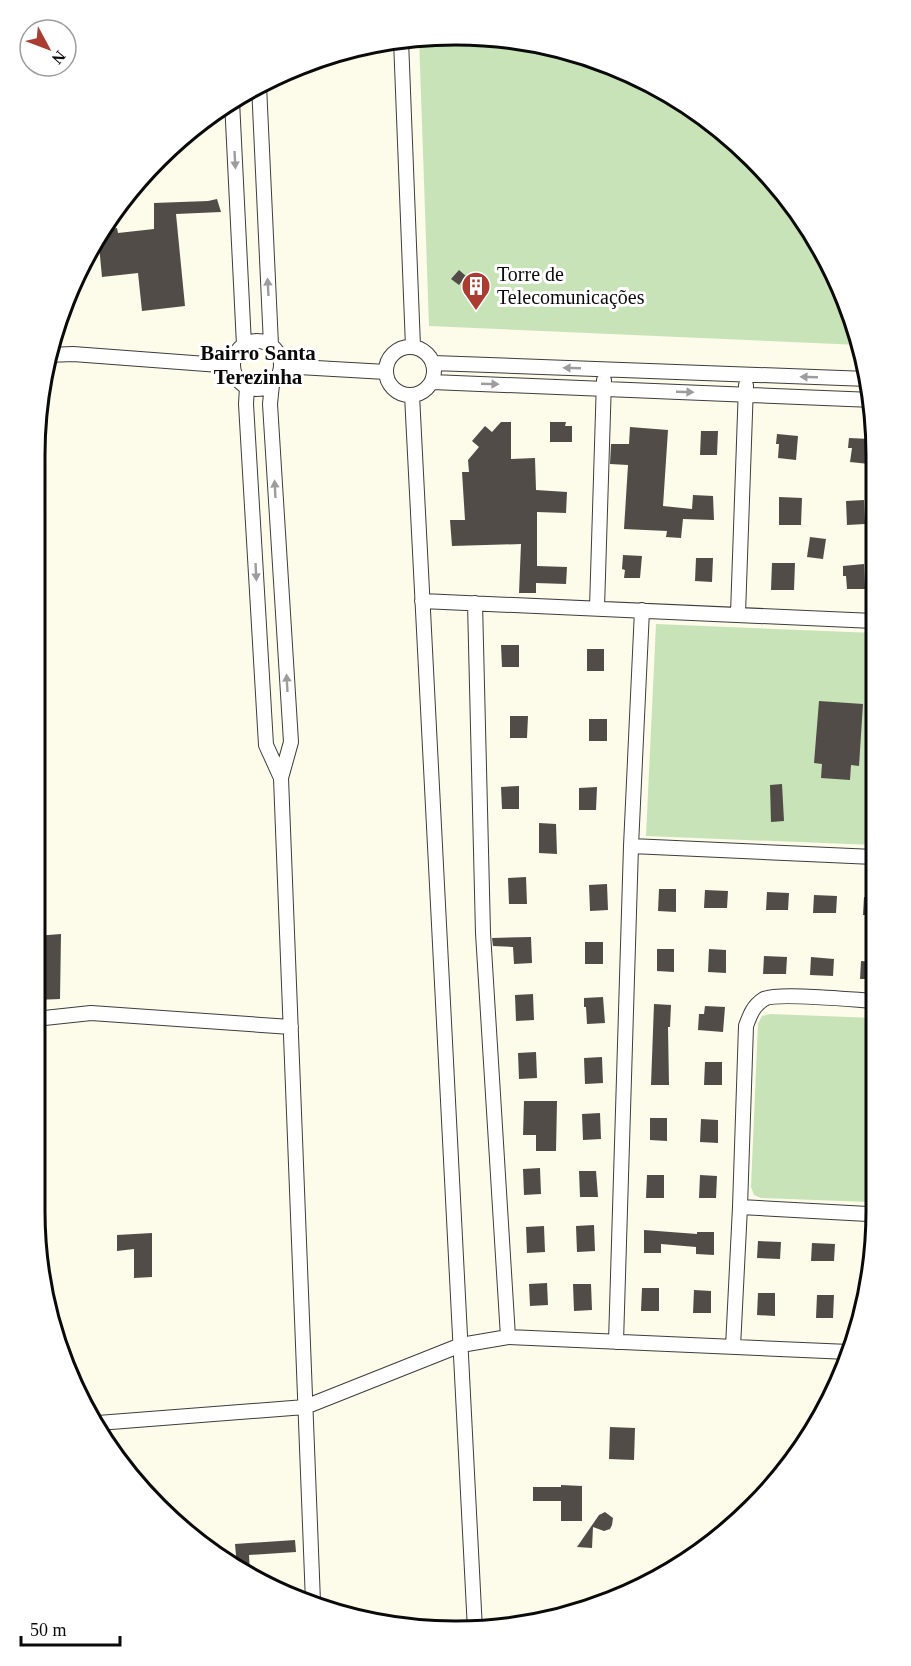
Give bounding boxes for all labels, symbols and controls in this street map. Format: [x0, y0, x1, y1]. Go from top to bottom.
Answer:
north arrow [18, 18, 78, 78]
text: N [48, 48, 69, 68]
one-way arrow [230, 150, 239, 169]
place label: Torre de Telecomunicações [497, 263, 645, 309]
building icon: Torre de Telecomunicações [460, 270, 492, 312]
one-way arrow [264, 278, 273, 297]
district label: Bairro Santa Terezinha [200, 341, 316, 389]
one-way arrow [563, 364, 582, 373]
one-way arrow [800, 372, 819, 381]
one-way arrow [481, 380, 500, 389]
one-way arrow [676, 387, 695, 397]
one-way arrow [271, 479, 280, 498]
one-way arrow [251, 562, 261, 581]
one-way arrow [282, 674, 292, 693]
scale bar [21, 1609, 120, 1647]
text: 50 m [30, 1620, 67, 1640]

